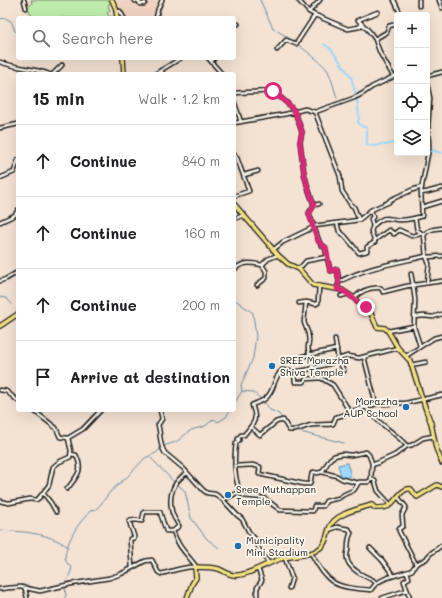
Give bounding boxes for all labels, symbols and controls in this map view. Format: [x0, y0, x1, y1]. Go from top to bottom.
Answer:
map controls [394, 12, 430, 156]
button: + [394, 12, 430, 48]
search box [16, 16, 236, 60]
icon: search [30, 27, 52, 49]
text: Search here [62, 28, 153, 48]
button: − [394, 48, 430, 84]
route start [264, 82, 282, 100]
button: locate [394, 84, 430, 120]
text: 15 min [32, 87, 85, 109]
text: Walk · 1.2 km [138, 90, 220, 107]
button: layers [394, 120, 430, 156]
icon: ahead [32, 150, 54, 172]
text: Continue [70, 151, 137, 171]
text: 840 m [182, 152, 220, 169]
icon: ahead [32, 222, 54, 244]
text: Continue [70, 223, 137, 243]
text: 160 m [184, 224, 220, 241]
icon: ahead [32, 294, 54, 316]
text: Continue [70, 295, 137, 315]
text: 200 m [182, 296, 220, 313]
route end [357, 298, 375, 316]
place label: SREE Morazha Shiva Temple [280, 353, 349, 379]
marker: SREE Morazha Shiva Temple [267, 361, 277, 371]
icon: arrive [32, 366, 54, 388]
text: Arrive at destination [70, 367, 230, 387]
place label: Morazha AUP School [344, 394, 398, 420]
marker: Morazha AUP School [401, 402, 411, 412]
place label: Sree Muthappan Temple [236, 482, 316, 508]
marker: Sree Muthappan Temple [223, 490, 233, 500]
place label: Municipality Mini Stadium [246, 533, 308, 559]
marker: Municipality Mini Stadium [233, 541, 243, 551]

